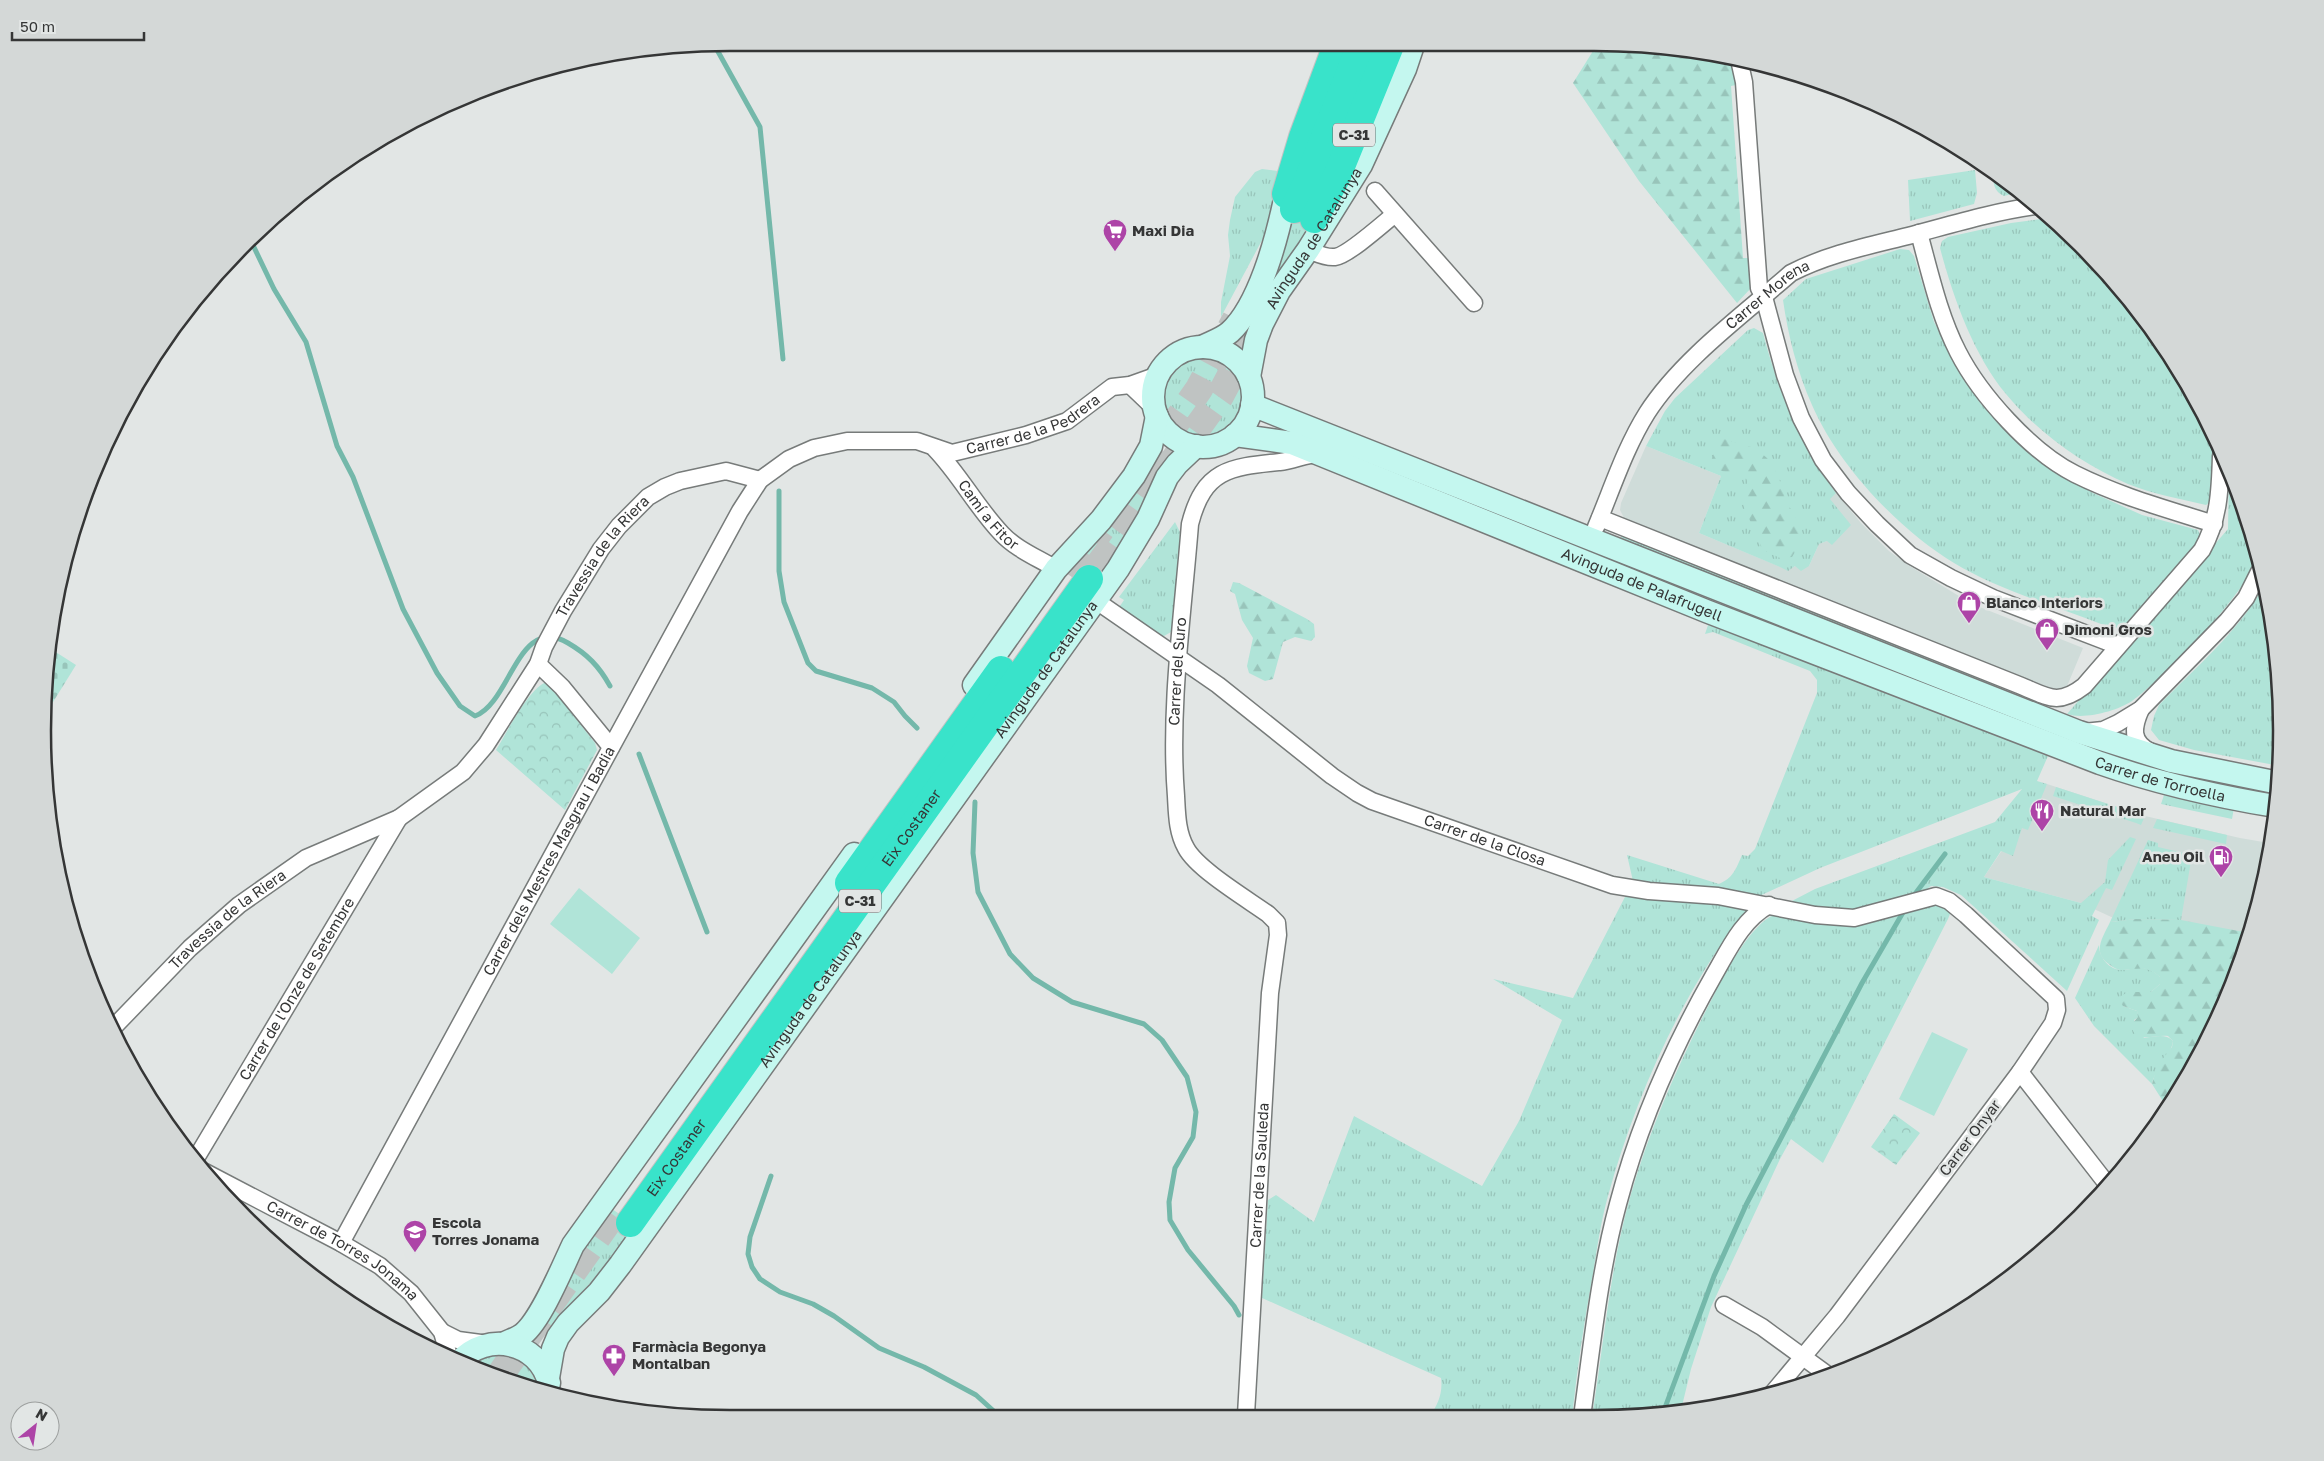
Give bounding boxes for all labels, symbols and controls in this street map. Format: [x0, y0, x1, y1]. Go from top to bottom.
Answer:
scale bar [12, 10, 145, 42]
text: 50 m [20, 17, 55, 35]
road number: C-31 [1333, 124, 1375, 146]
street label: Avinguda de Catalunya [1261, 164, 1365, 312]
supermarket icon: Maxi Dia [1102, 218, 1128, 252]
place label: Maxi Dia [1132, 221, 1194, 239]
street label: Carrer Morena [1721, 256, 1812, 333]
street label: Carrer de la Pedrera [964, 390, 1103, 457]
street label: Camí a Fitor [955, 476, 1023, 553]
street label: Travessia de la Riera [551, 491, 652, 620]
street label: Avinguda de Palafrugell [1559, 543, 1725, 624]
shop icon: Blanco Interiors [1956, 590, 1982, 624]
place label: Blanco Interiors [1986, 593, 2103, 611]
street label: Avinguda de Catalunya [990, 597, 1101, 741]
street label: Carrer del Suro [1164, 616, 1189, 726]
shop icon: Dimoni Gros [2034, 617, 2060, 651]
place label: Dimoni Gros [2064, 620, 2152, 638]
street label: Carrer dels Mestres Masgrau i Badia [479, 743, 618, 978]
street label: Carrer de Torroella [2093, 752, 2227, 805]
street label: Eix Costaner [877, 785, 944, 870]
restaurant icon: Natural Mar [2029, 798, 2055, 832]
place label: Natural Mar [2060, 801, 2146, 819]
street label: Carrer de la Closa [1422, 810, 1548, 869]
fuel station icon: Aneu Oil [2208, 844, 2234, 878]
place label: Aneu Oil [2142, 847, 2204, 865]
street label: Travessia de la Riera [165, 865, 289, 972]
road number: C-31 [839, 889, 881, 912]
street label: Carrer de l'Onze de Setembre [235, 894, 358, 1083]
street label: Avinguda de Catalunya [754, 926, 865, 1070]
street label: Carrer Onyar [1935, 1096, 2004, 1179]
street label: Carrer de la Sauleda [1246, 1102, 1272, 1249]
street label: Eix Costaner [642, 1115, 709, 1199]
street label: Carrer de Torres Jonama [264, 1196, 423, 1303]
place label: Escola Torres Jonama [432, 1213, 539, 1248]
school or university icon: Escola Torres Jonama [402, 1219, 428, 1253]
place label: Farmàcia Begonya Montalban [632, 1337, 766, 1372]
pharmacy icon: Farmàcia Begonya Montalban [601, 1343, 627, 1377]
north arrow [10, 1401, 60, 1451]
text: N [33, 1404, 51, 1424]

